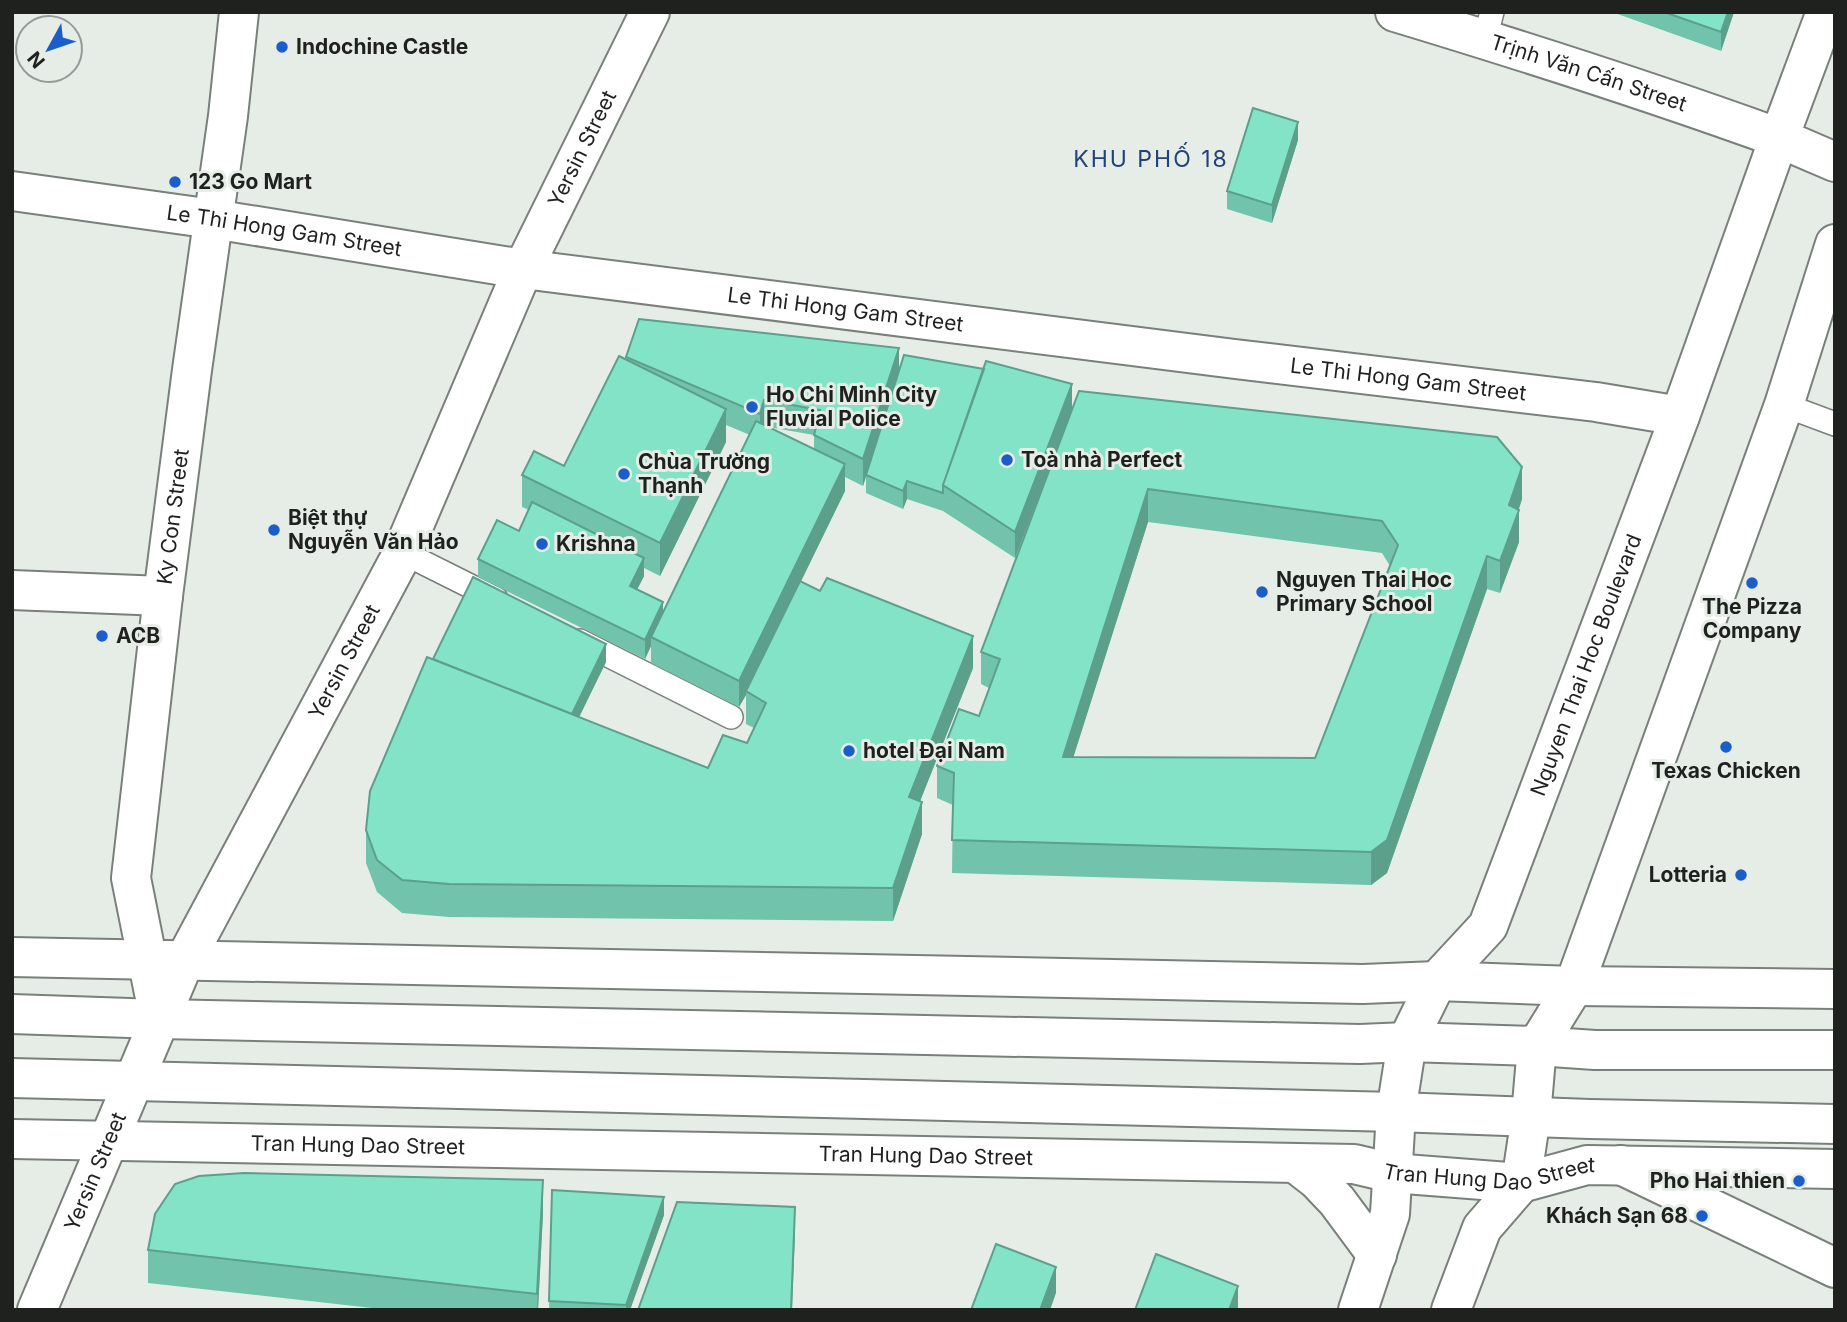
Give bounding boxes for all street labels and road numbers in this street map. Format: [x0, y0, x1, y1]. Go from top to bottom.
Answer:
street label: Trịnh Văn Cấn Street [1488, 29, 1690, 117]
street label: Yersin Street [543, 86, 621, 211]
street label: Le Thi Hong Gam Street [165, 200, 404, 261]
street label: Le Thi Hong Gam Street [726, 282, 965, 337]
street label: Le Thi Hong Gam Street [1289, 353, 1528, 406]
street label: Ky Con Street [152, 447, 194, 586]
street label: Nguyen Thai Hoc Boulevard [1525, 531, 1646, 799]
street label: Yersin Street [303, 600, 385, 723]
street label: Yersin Street [59, 1108, 131, 1235]
street label: Tran Hung Dao Street [251, 1130, 465, 1159]
street label: Tran Hung Dao Street [818, 1141, 1033, 1170]
street label: Tran Hung Dao Street [1381, 1152, 1595, 1195]

